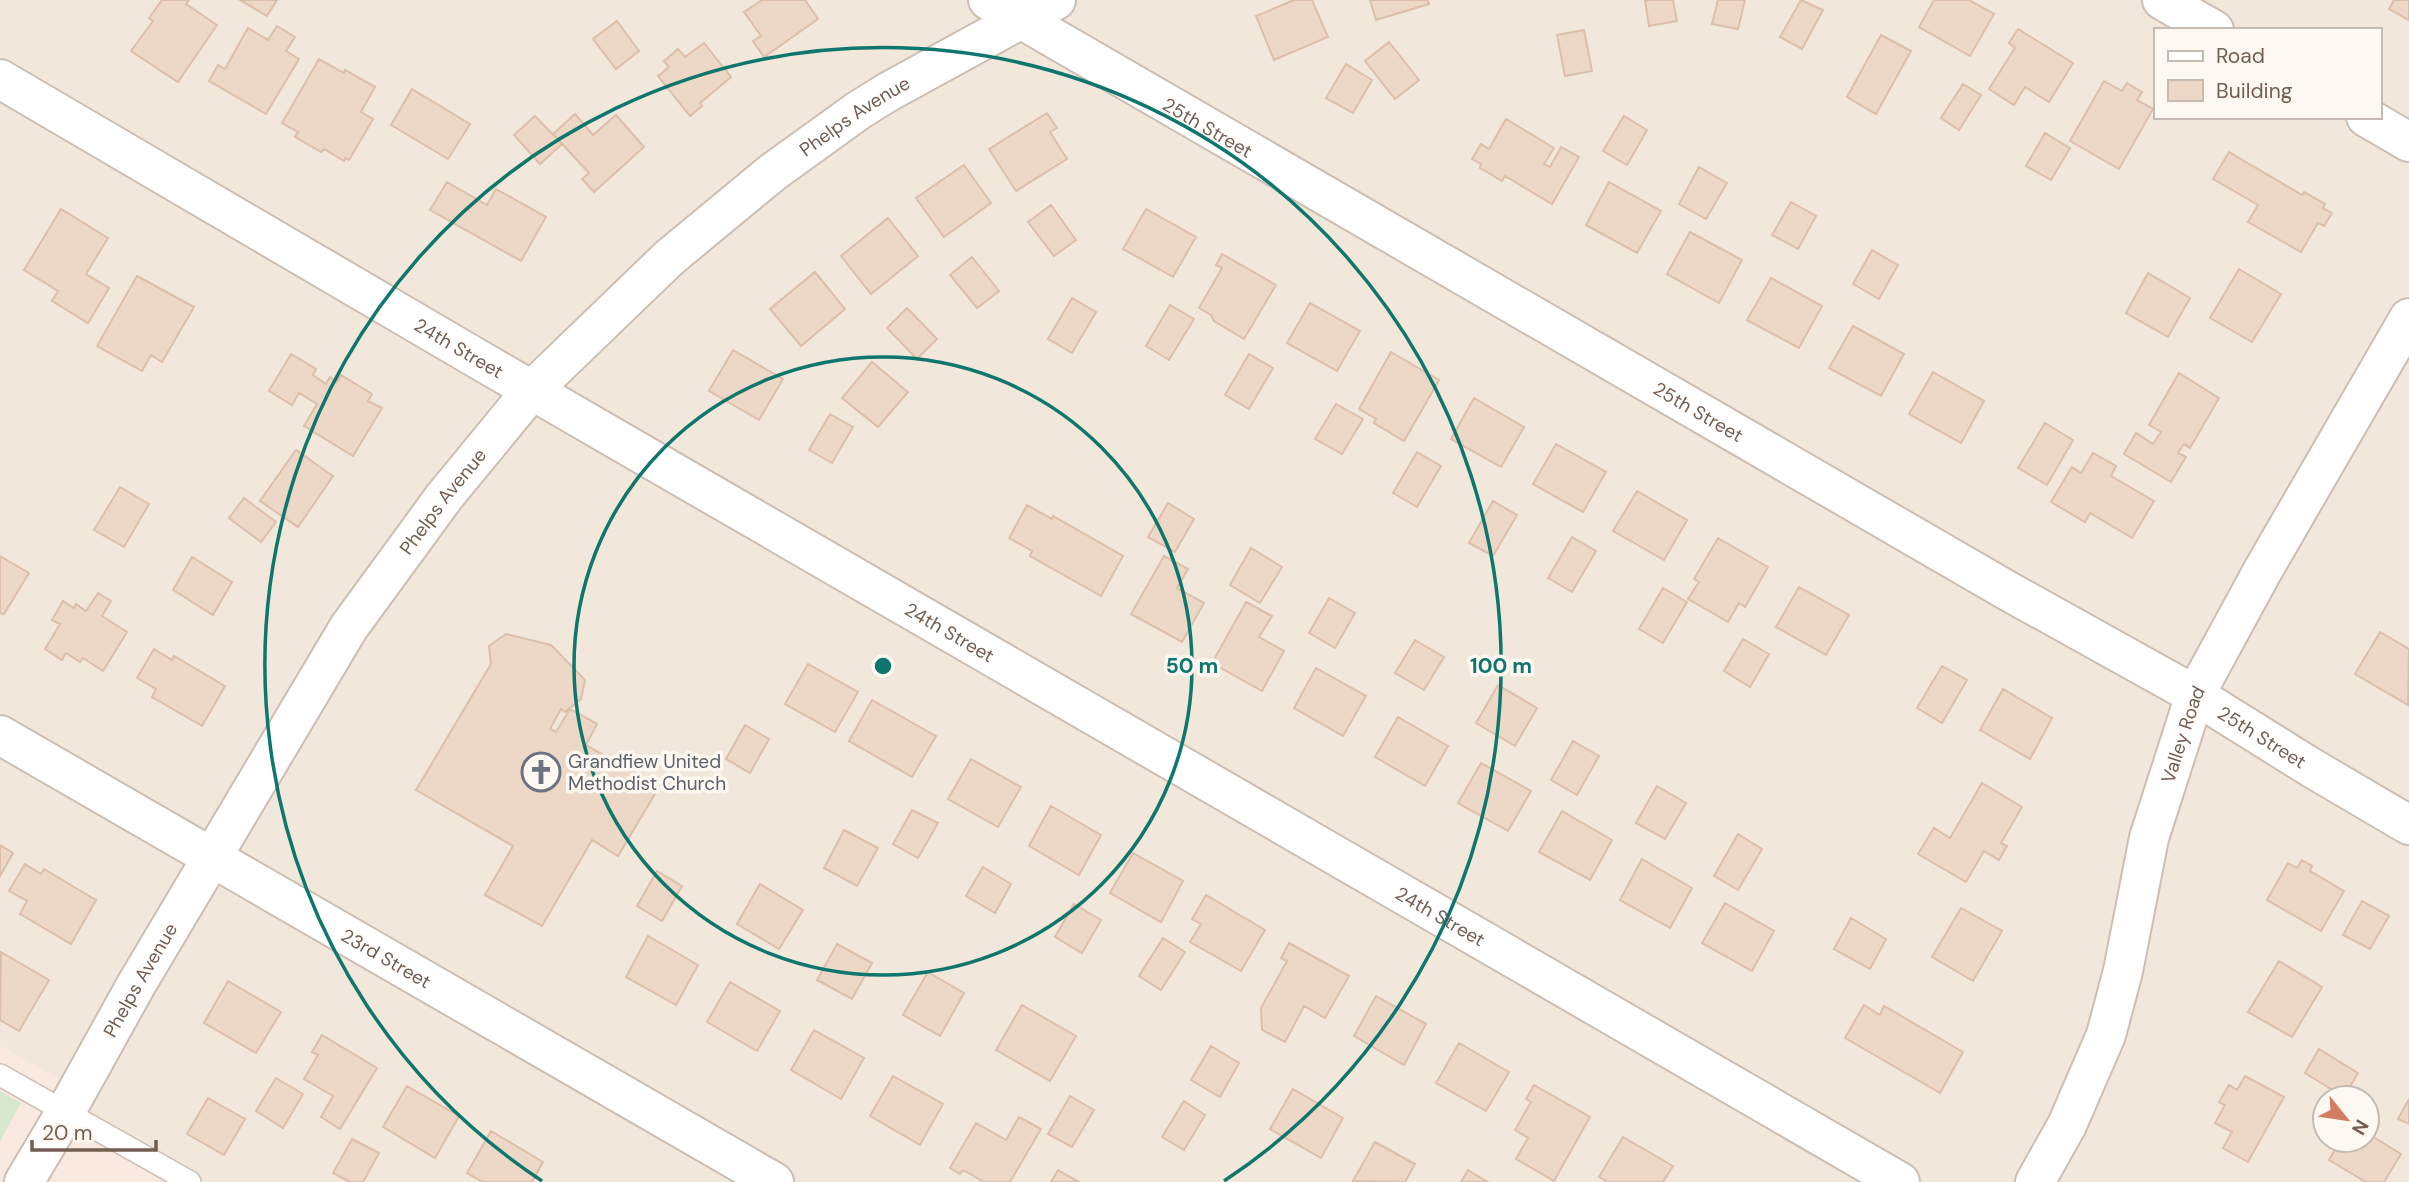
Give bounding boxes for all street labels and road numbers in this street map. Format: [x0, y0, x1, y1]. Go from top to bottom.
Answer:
street label: Phelps Avenue [794, 70, 914, 162]
street label: 25th Street [1158, 91, 1257, 163]
street label: 24th Street [410, 312, 508, 384]
street label: 25th Street [1649, 376, 1748, 447]
street label: Phelps Avenue [394, 443, 492, 560]
street label: 24th Street [900, 596, 999, 668]
street label: Valley Road [2155, 681, 2210, 786]
street label: 25th Street [2213, 700, 2311, 774]
street label: 24th Street [1391, 880, 1490, 952]
street label: Phelps Avenue [97, 918, 183, 1042]
street label: 23rd Street [337, 922, 436, 994]

